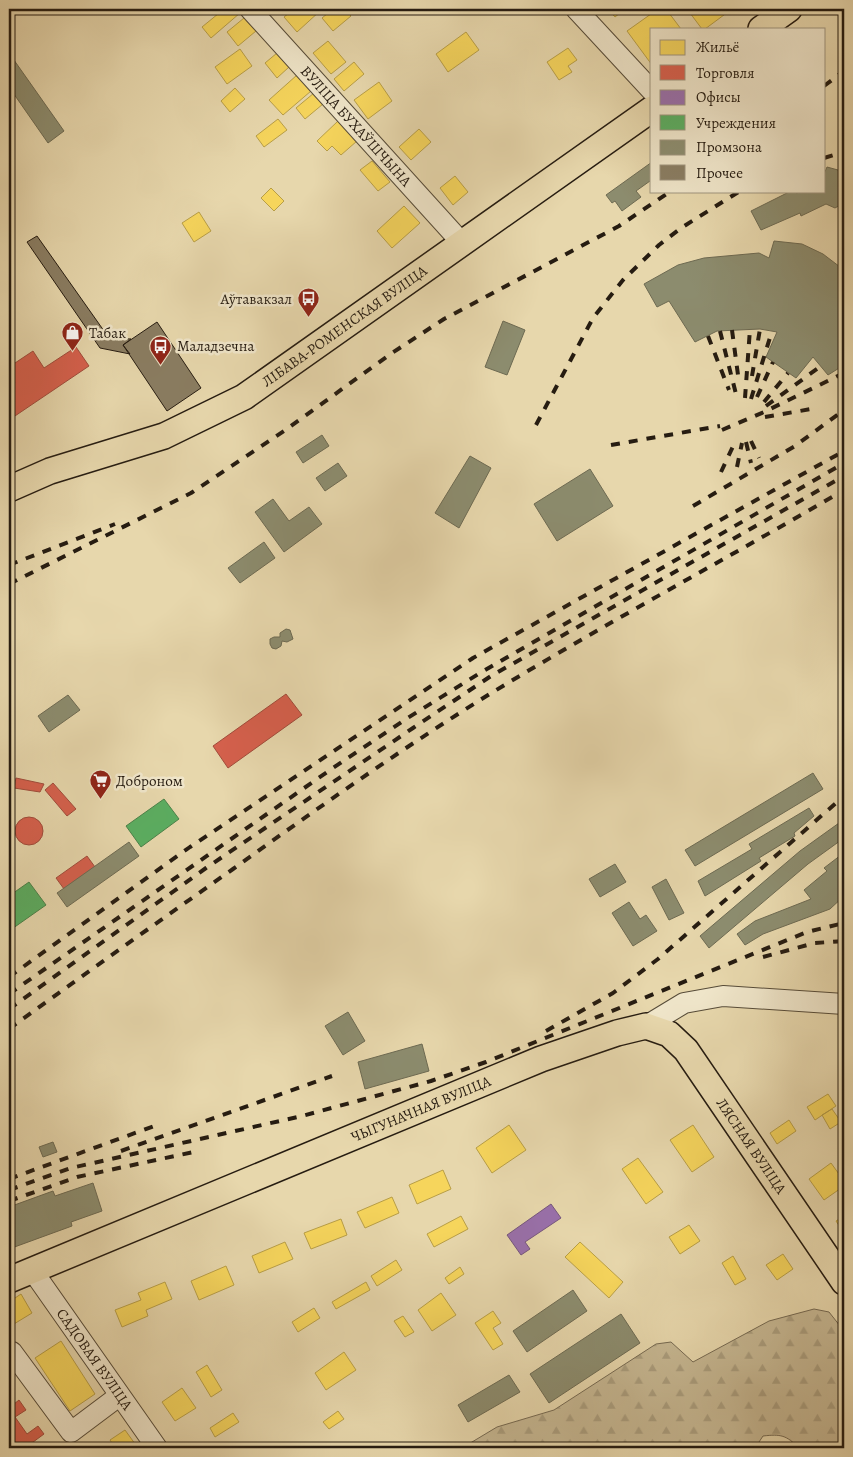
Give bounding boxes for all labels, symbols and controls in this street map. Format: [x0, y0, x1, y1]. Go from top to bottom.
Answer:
legend [650, 28, 826, 192]
text: Жильё [696, 37, 739, 57]
street label: ВУЛІЦА БУХАЎШЧЫНА [296, 61, 416, 191]
text: Торговля [696, 63, 754, 83]
text: Офисы [696, 87, 741, 107]
text: Учреждения [696, 113, 776, 133]
text: Промзона [696, 137, 762, 157]
text: Прочее [696, 163, 743, 183]
street label: ЛІБАВА-РОМЕНСКАЯ ВУЛІЦА [258, 261, 431, 391]
bus stop icon: Аўтавакзал [296, 287, 320, 318]
place label: Аўтавакзал [220, 289, 292, 309]
shop icon: Табак [61, 321, 85, 352]
place label: Табак [89, 323, 126, 343]
bus stop icon: Маладзечна [149, 334, 173, 365]
place label: Маладзечна [177, 336, 254, 356]
supermarket icon: Доброном [88, 769, 112, 800]
place label: Доброном [116, 771, 183, 791]
street label: ЧЫГУНАЧНАЯ ВУЛІЦА [348, 1071, 494, 1147]
street label: ЛЯСНАЯ ВУЛІЦА [712, 1094, 791, 1198]
street label: САДОВАЯ ВУЛІЦА [52, 1304, 137, 1414]

